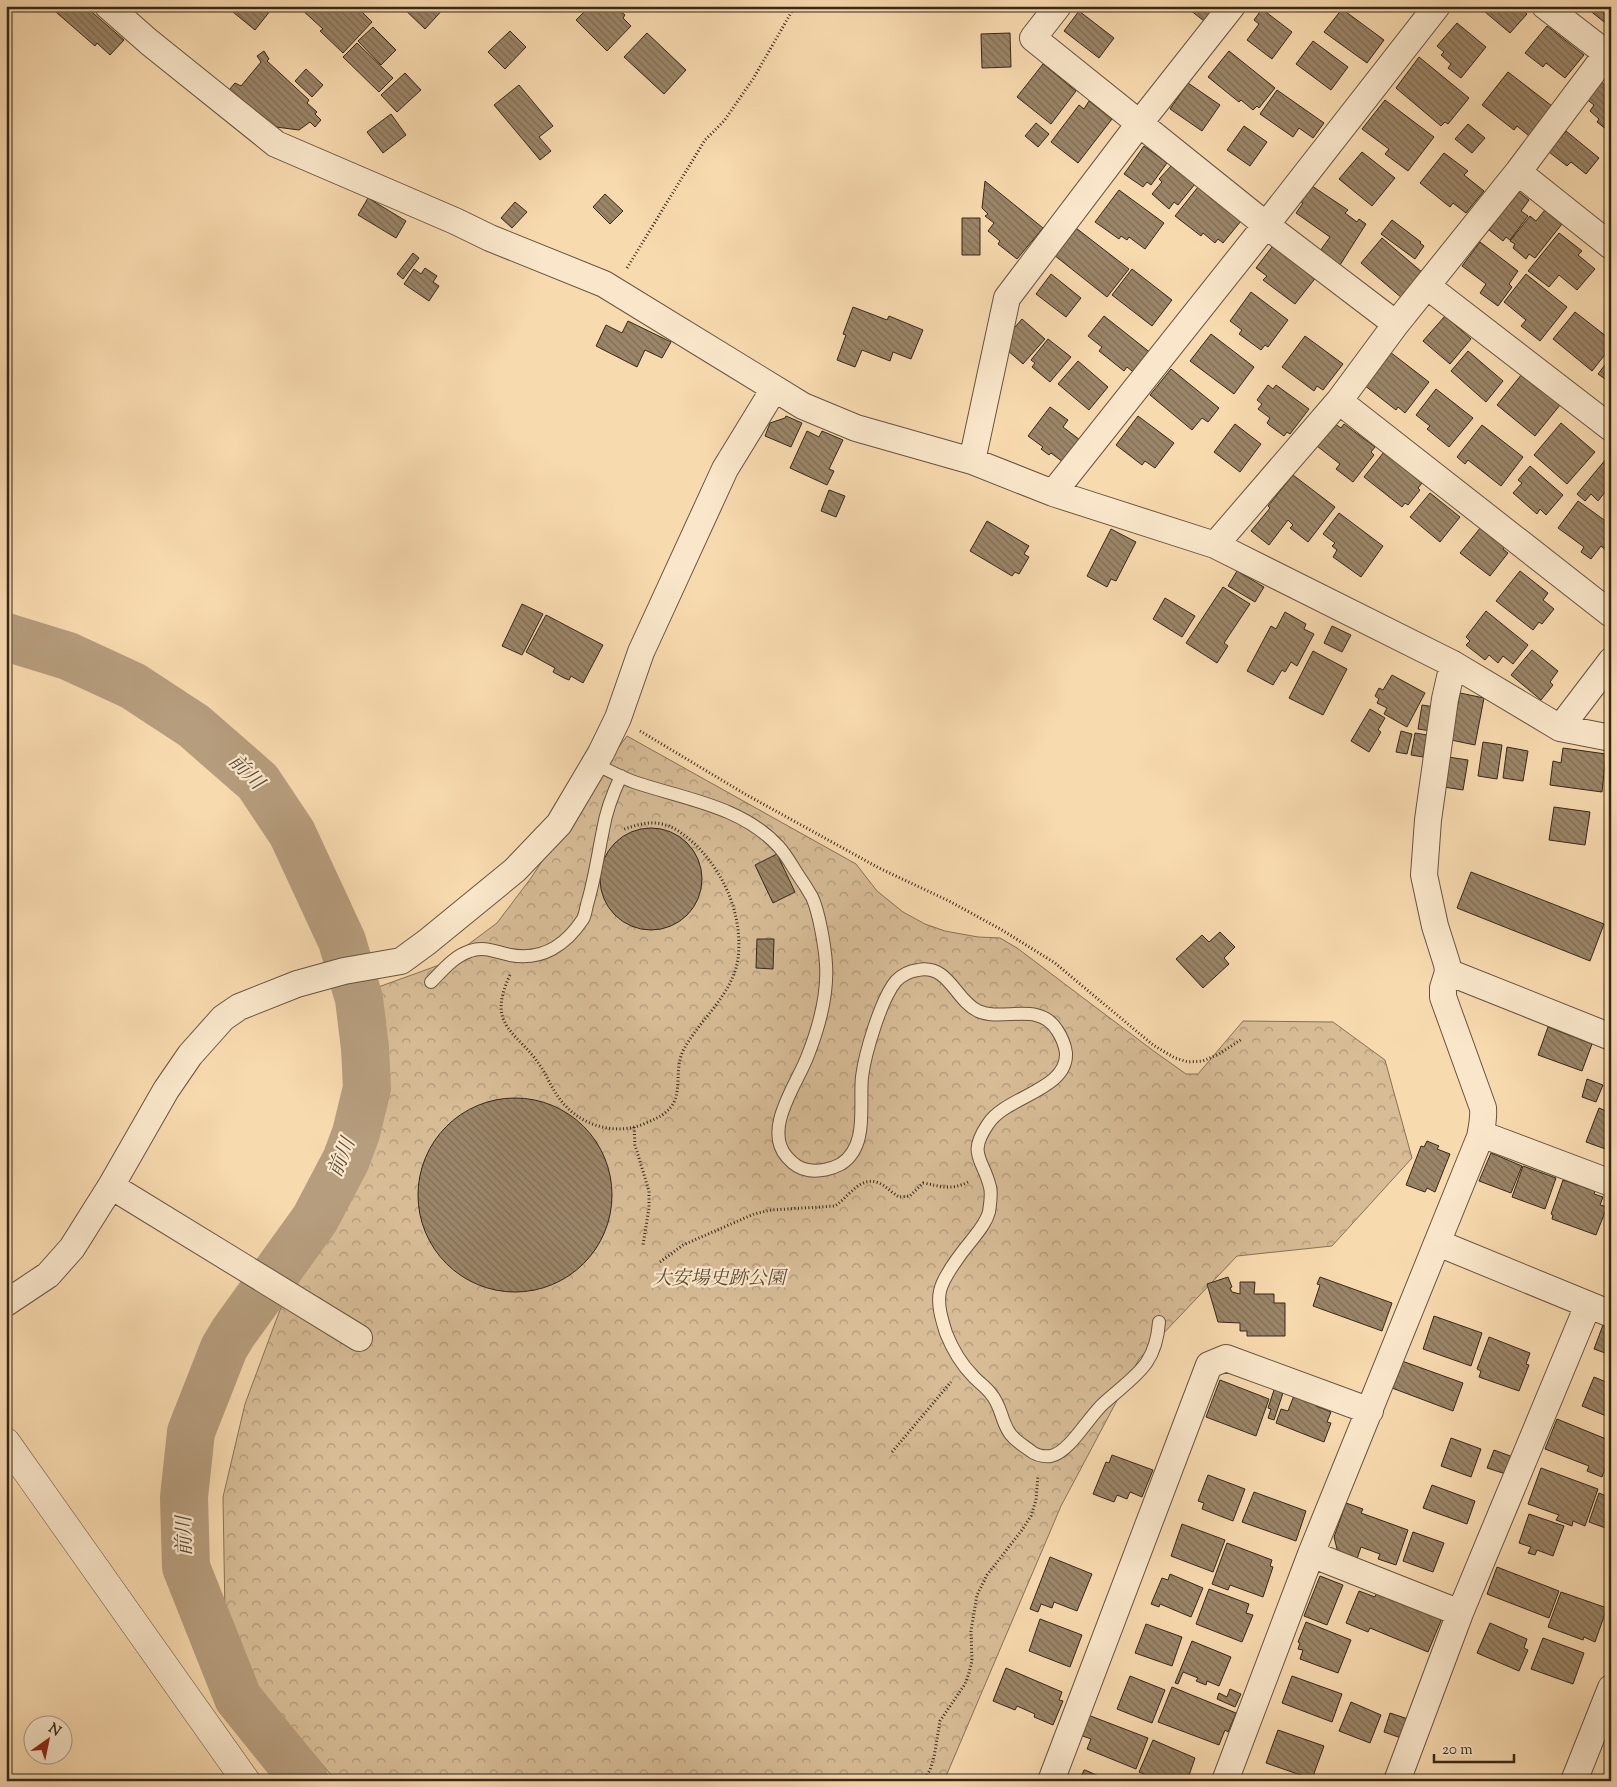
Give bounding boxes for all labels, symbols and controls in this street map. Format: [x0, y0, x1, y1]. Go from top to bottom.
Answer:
water label: 前川 [221, 749, 271, 799]
water label: 前川 [322, 1132, 365, 1182]
park label: 大安場史跡公園 [652, 1266, 788, 1293]
water label: 前川 [171, 1514, 201, 1556]
north arrow [22, 1714, 72, 1764]
text: N [44, 1719, 64, 1742]
scale bar [1434, 1732, 1514, 1764]
text: 20 m [1442, 1740, 1473, 1761]

